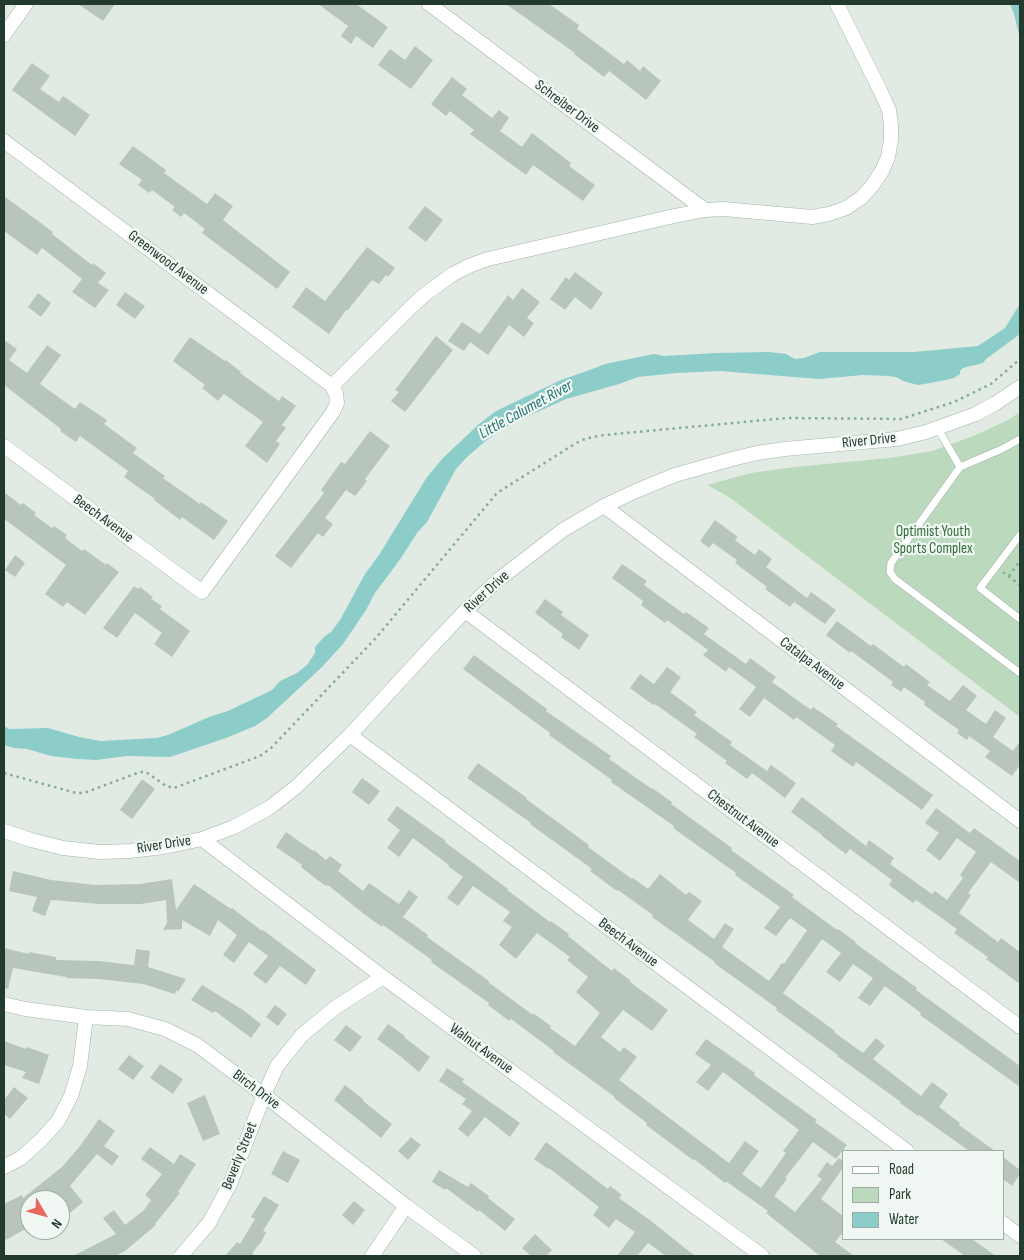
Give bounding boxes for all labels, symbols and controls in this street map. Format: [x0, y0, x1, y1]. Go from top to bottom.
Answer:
street label: Schreiber Drive [531, 77, 603, 137]
street label: Greenwood Avenue [124, 227, 212, 299]
water label: Little Calumet River [476, 376, 576, 444]
street label: River Drive [841, 429, 897, 453]
street label: Beech Avenue [69, 491, 137, 547]
park label: Optimist Youth Sports Complex [893, 523, 973, 558]
street label: River Drive [461, 567, 513, 617]
street label: Catalpa Avenue [776, 634, 848, 694]
street label: Chestnut Avenue [703, 786, 783, 852]
street label: River Drive [136, 832, 192, 858]
street label: Beech Avenue [595, 915, 661, 971]
street label: Walnut Avenue [446, 1020, 516, 1078]
street label: Birch Drive [229, 1066, 283, 1114]
street label: Beverly Street [218, 1120, 262, 1192]
legend [842, 1150, 1004, 1240]
text: Road [889, 1160, 914, 1179]
text: Park [889, 1185, 911, 1204]
north arrow [20, 1190, 70, 1240]
text: Water [889, 1210, 919, 1229]
text: N [48, 1216, 66, 1232]

